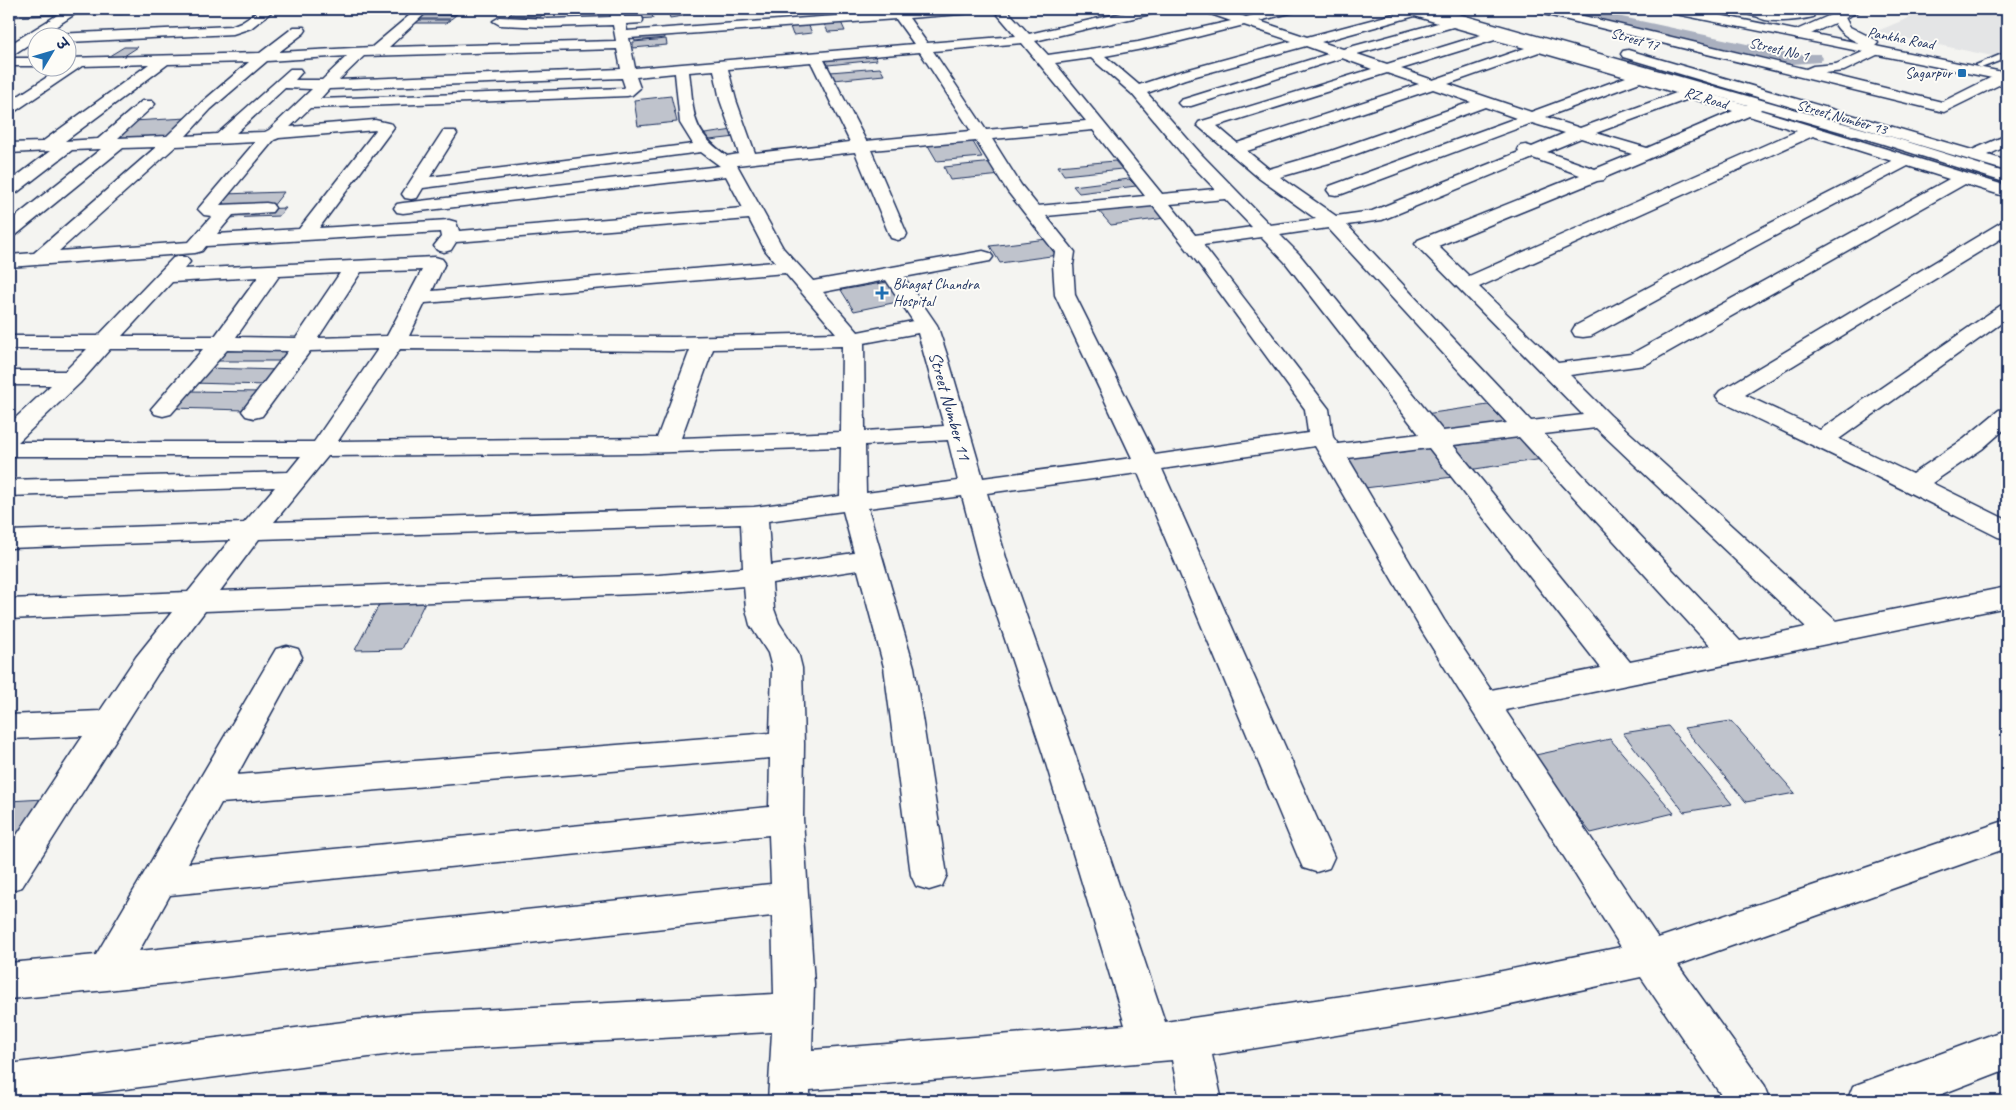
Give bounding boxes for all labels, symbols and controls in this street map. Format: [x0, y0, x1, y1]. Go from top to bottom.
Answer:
street label: Street 17 [1608, 23, 1663, 56]
street label: Pankha Road [1866, 23, 1938, 55]
north arrow [28, 28, 78, 78]
street label: Street No 1 [1747, 33, 1812, 66]
text: उ [51, 34, 72, 55]
place label: Sagarpur [1905, 64, 1954, 83]
marker: Sagarpur [1956, 67, 1968, 79]
street label: RZ Road [1682, 83, 1732, 115]
street label: Street Number 13 [1794, 96, 1890, 140]
place label: Bhagat Chandra Hospital [893, 275, 980, 311]
marker: Bhagat Chandra Hospital [875, 286, 889, 300]
street label: Street Number 11 [924, 349, 976, 464]

